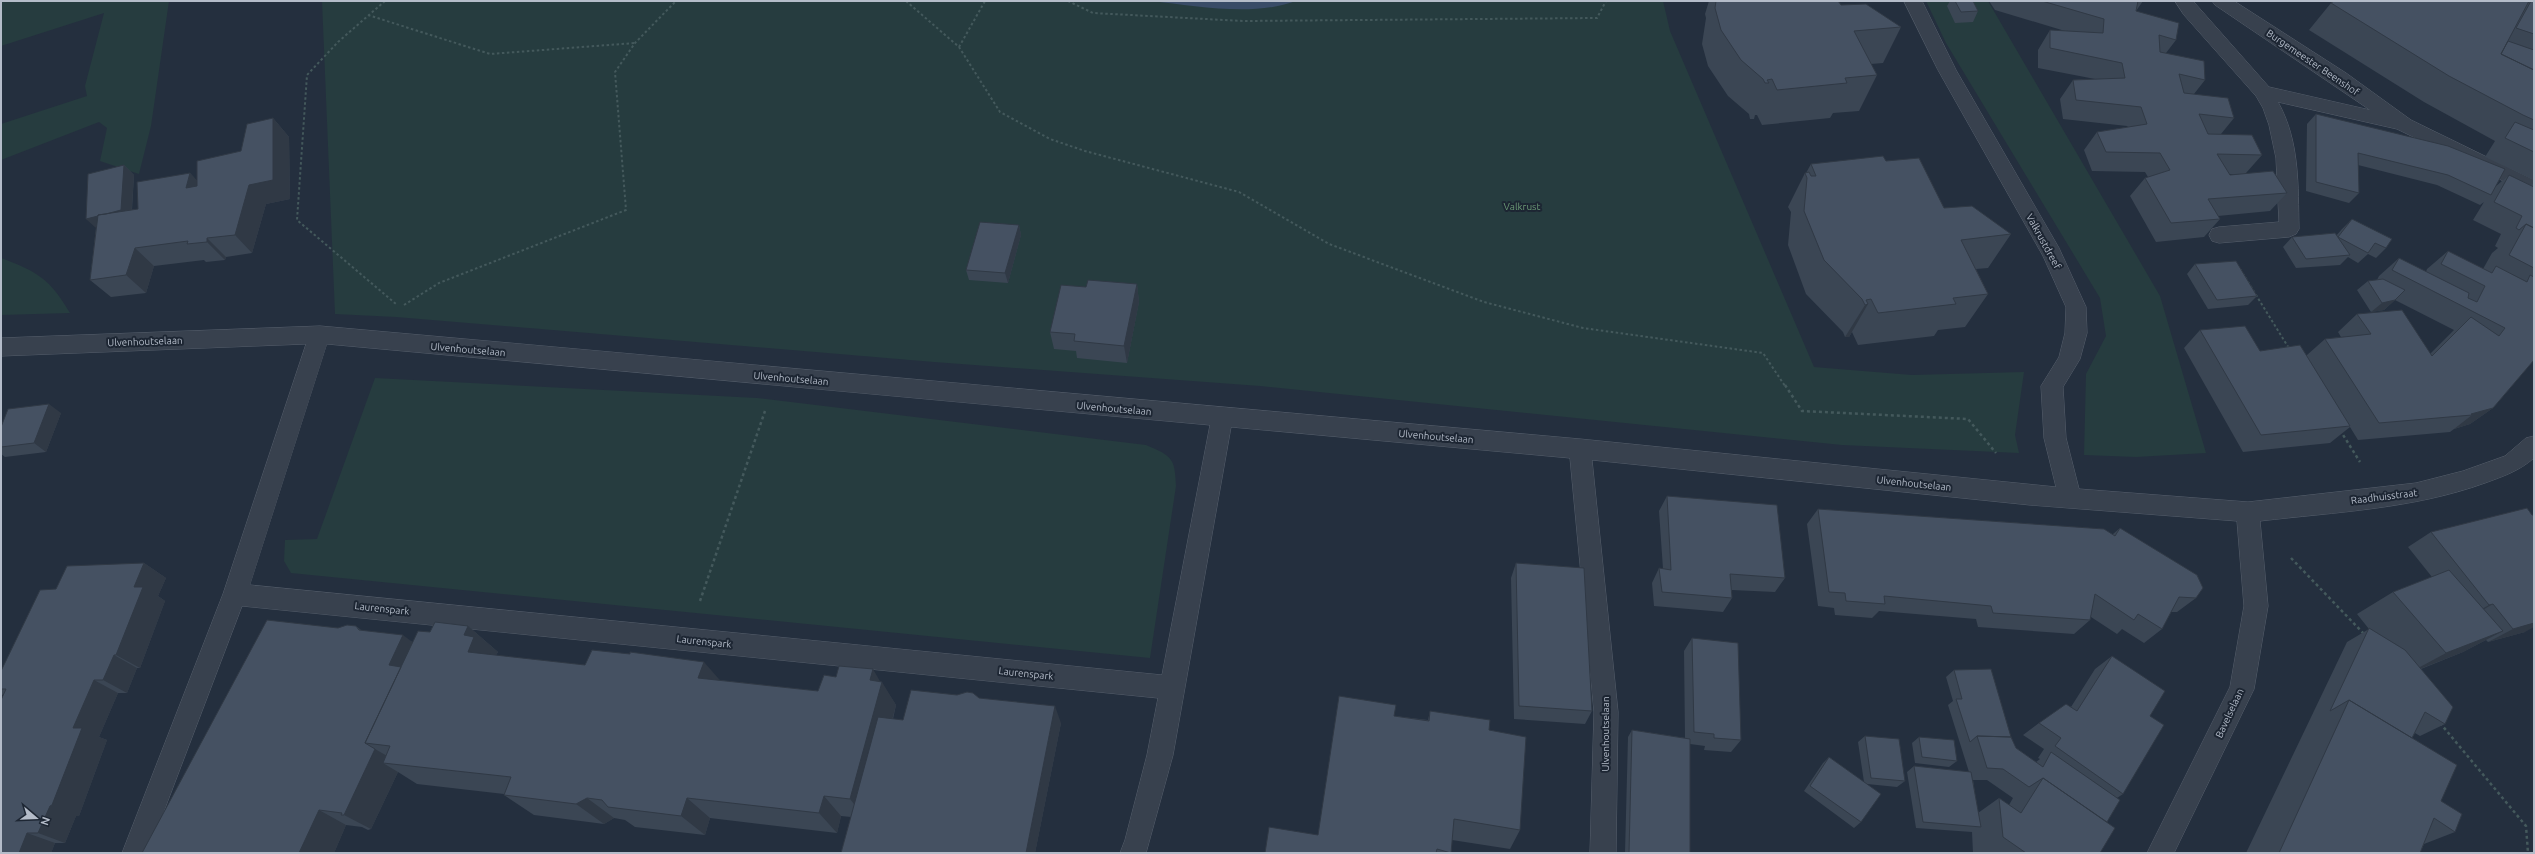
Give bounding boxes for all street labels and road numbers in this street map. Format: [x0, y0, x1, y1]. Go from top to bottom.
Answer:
street label: Burgemeester Beenshof [2264, 27, 2361, 98]
street label: Valkrustdreef [2024, 212, 2063, 271]
street label: Ulvenhoutselaan [107, 335, 183, 348]
street label: Ulvenhoutselaan [430, 341, 506, 358]
street label: Ulvenhoutselaan [753, 370, 829, 387]
street label: Ulvenhoutselaan [1076, 400, 1152, 417]
street label: Ulvenhoutselaan [1398, 428, 1474, 445]
street label: Ulvenhoutselaan [1876, 474, 1952, 493]
street label: Raadhuisstraat [2350, 487, 2418, 506]
street label: Laurenspark [354, 600, 410, 617]
street label: Laurenspark [676, 633, 732, 650]
street label: Laurenspark [998, 665, 1054, 682]
street label: Bavelselaan [2213, 687, 2246, 740]
street label: Ulvenhoutselaan [1600, 696, 1611, 772]

